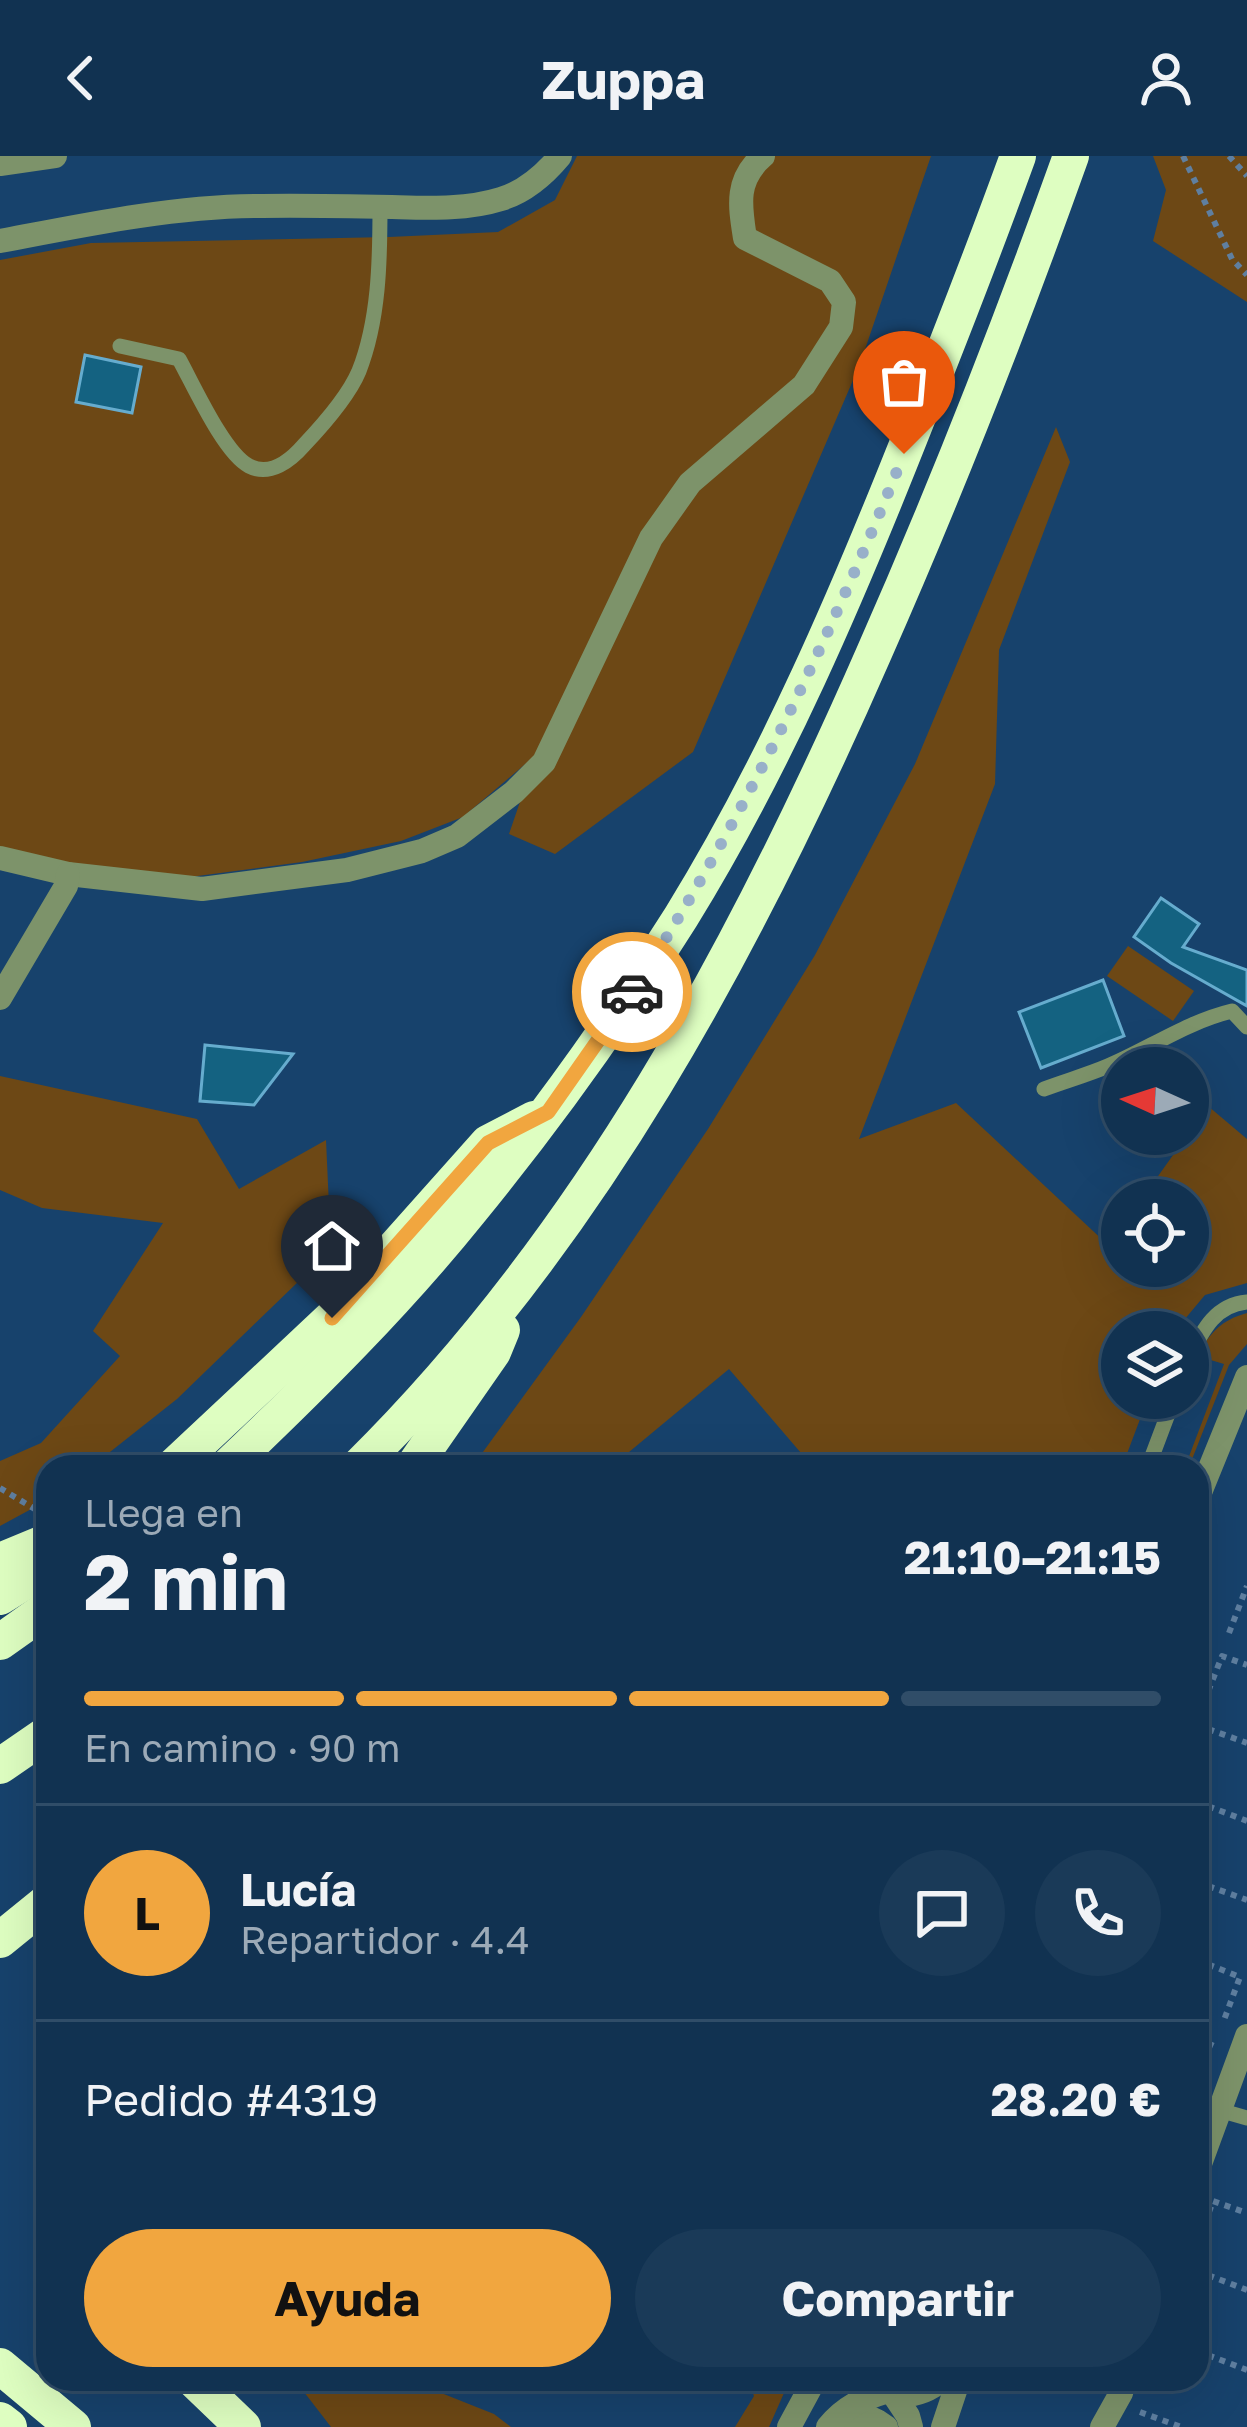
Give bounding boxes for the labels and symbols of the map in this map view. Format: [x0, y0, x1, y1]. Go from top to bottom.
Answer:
pin [853, 331, 955, 454]
courier [572, 932, 692, 1052]
north arrow [1101, 1047, 1209, 1155]
pin [281, 1195, 383, 1318]

